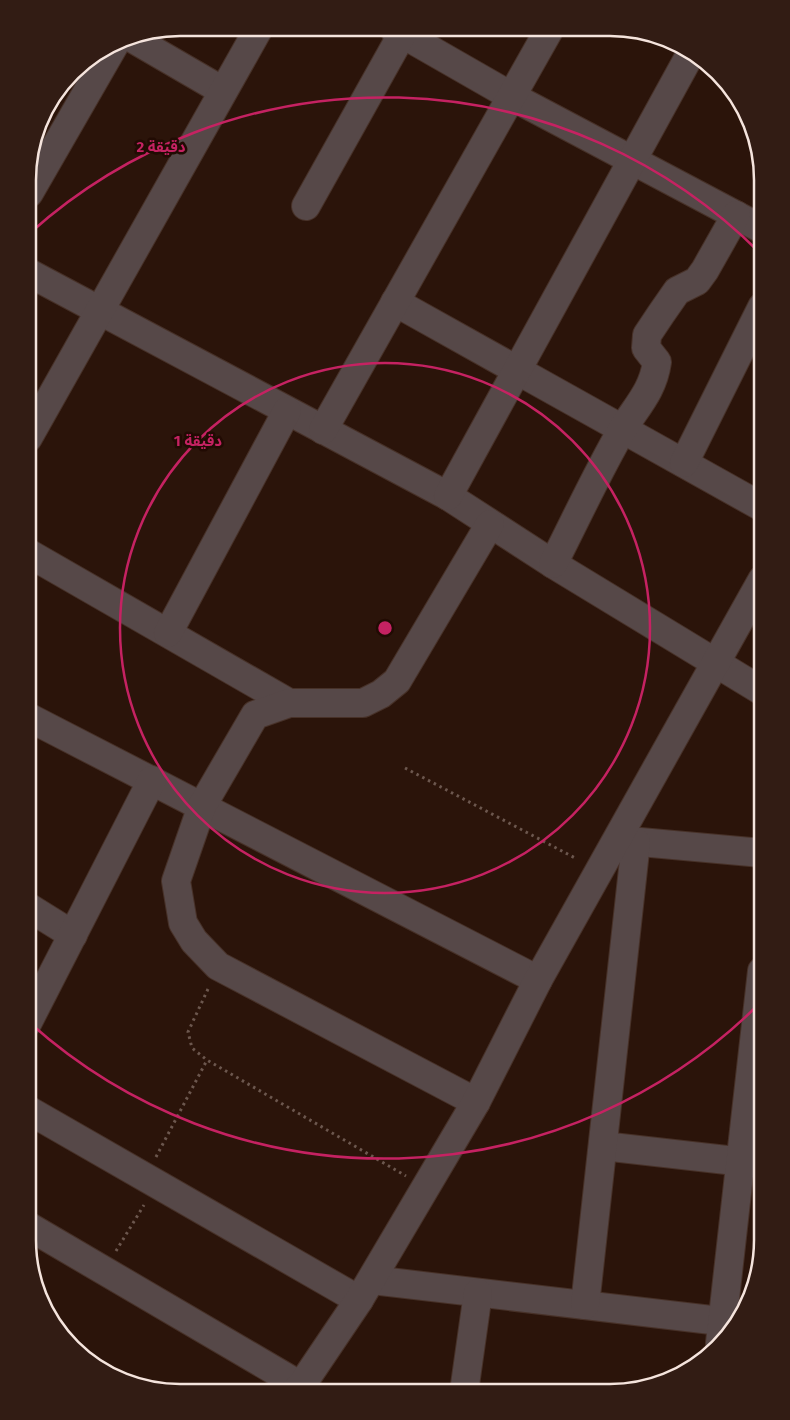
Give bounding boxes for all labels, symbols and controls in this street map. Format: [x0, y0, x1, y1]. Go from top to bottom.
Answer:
text: 2 دقيقة [136, 138, 186, 156]
text: 1 دقيقة [174, 432, 222, 450]
centre of rings [376, 619, 394, 637]

